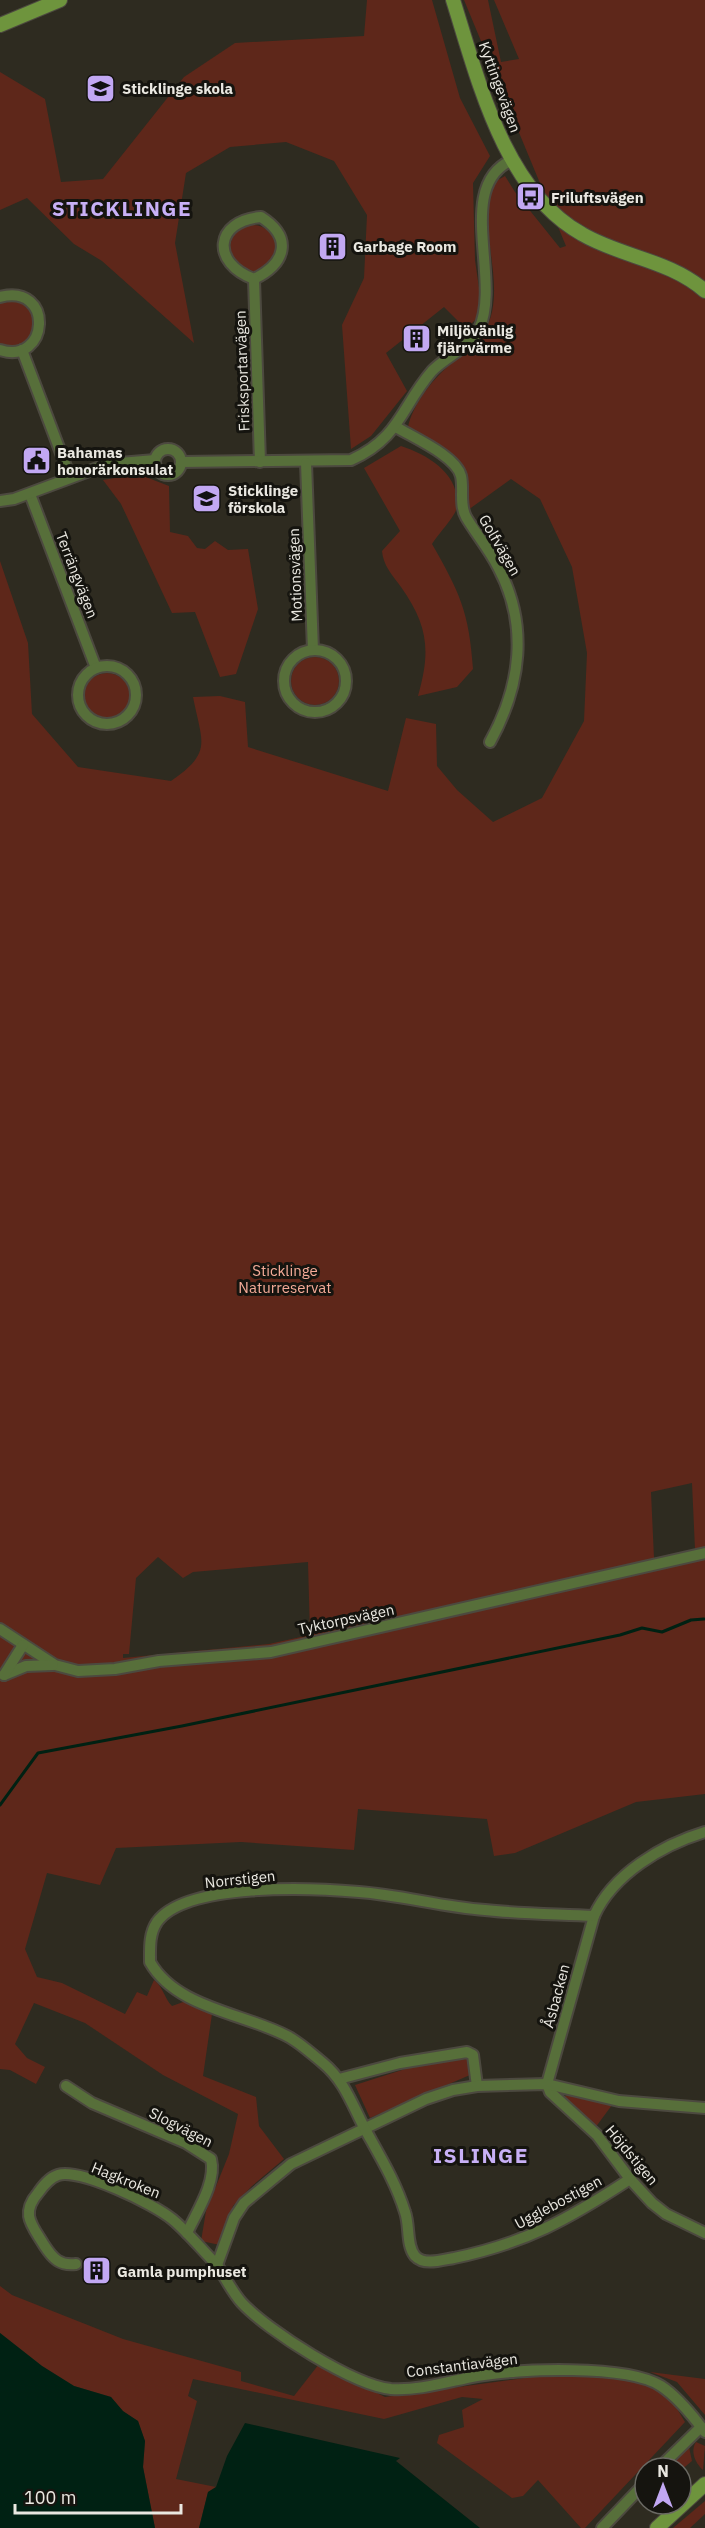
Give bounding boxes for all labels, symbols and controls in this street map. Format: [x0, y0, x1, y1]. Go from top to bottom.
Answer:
street label: Kyttingevägen [475, 39, 525, 135]
school or university icon: Sticklinge skola [85, 72, 117, 104]
place label: Sticklinge skola [122, 79, 233, 98]
bus stop icon: Friluftsvägen [514, 181, 546, 213]
place label: Friluftsvägen [551, 188, 644, 207]
district label: STICKLINGE [52, 194, 192, 222]
building icon: Garbage Room [316, 230, 348, 262]
place label: Garbage Room [353, 237, 456, 256]
street label: Frisksportarvägen [230, 310, 254, 432]
place label: Miljövänlig fjärrvärme [437, 321, 514, 357]
building icon: Miljövänlig fjärrvärme [400, 323, 432, 355]
place label: Bahamas honorärkonsulat [57, 443, 173, 479]
public building icon: Bahamas honorärkonsulat [20, 445, 52, 477]
place label: Sticklinge förskola [228, 481, 298, 517]
school or university icon: Sticklinge förskola [191, 483, 223, 515]
street label: Golfvägen [475, 511, 525, 579]
street label: Motionsvägen [284, 528, 306, 622]
street label: Terrängvägen [52, 529, 102, 621]
park label: Sticklinge Naturreservat [238, 1261, 332, 1297]
street label: Tyktorpsvägen [296, 1600, 396, 1638]
street label: Norrstigen [204, 1866, 276, 1892]
street label: Åsbacken [538, 1962, 574, 2030]
street label: Slogvägen [146, 2103, 216, 2151]
street label: Höjdstigen [601, 2121, 663, 2189]
district label: ISLINGE [433, 2141, 529, 2169]
street label: Hagkroken [89, 2158, 163, 2202]
street label: Ugglebostigen [511, 2171, 605, 2233]
building icon: Gamla pumphuset [80, 2255, 112, 2287]
place label: Gamla pumphuset [117, 2262, 247, 2281]
street label: Constantiavägen [405, 2349, 519, 2381]
north arrow [633, 2456, 693, 2516]
text: N [657, 2461, 669, 2481]
scale bar [15, 2477, 182, 2515]
text: 100 m [24, 2486, 76, 2509]

